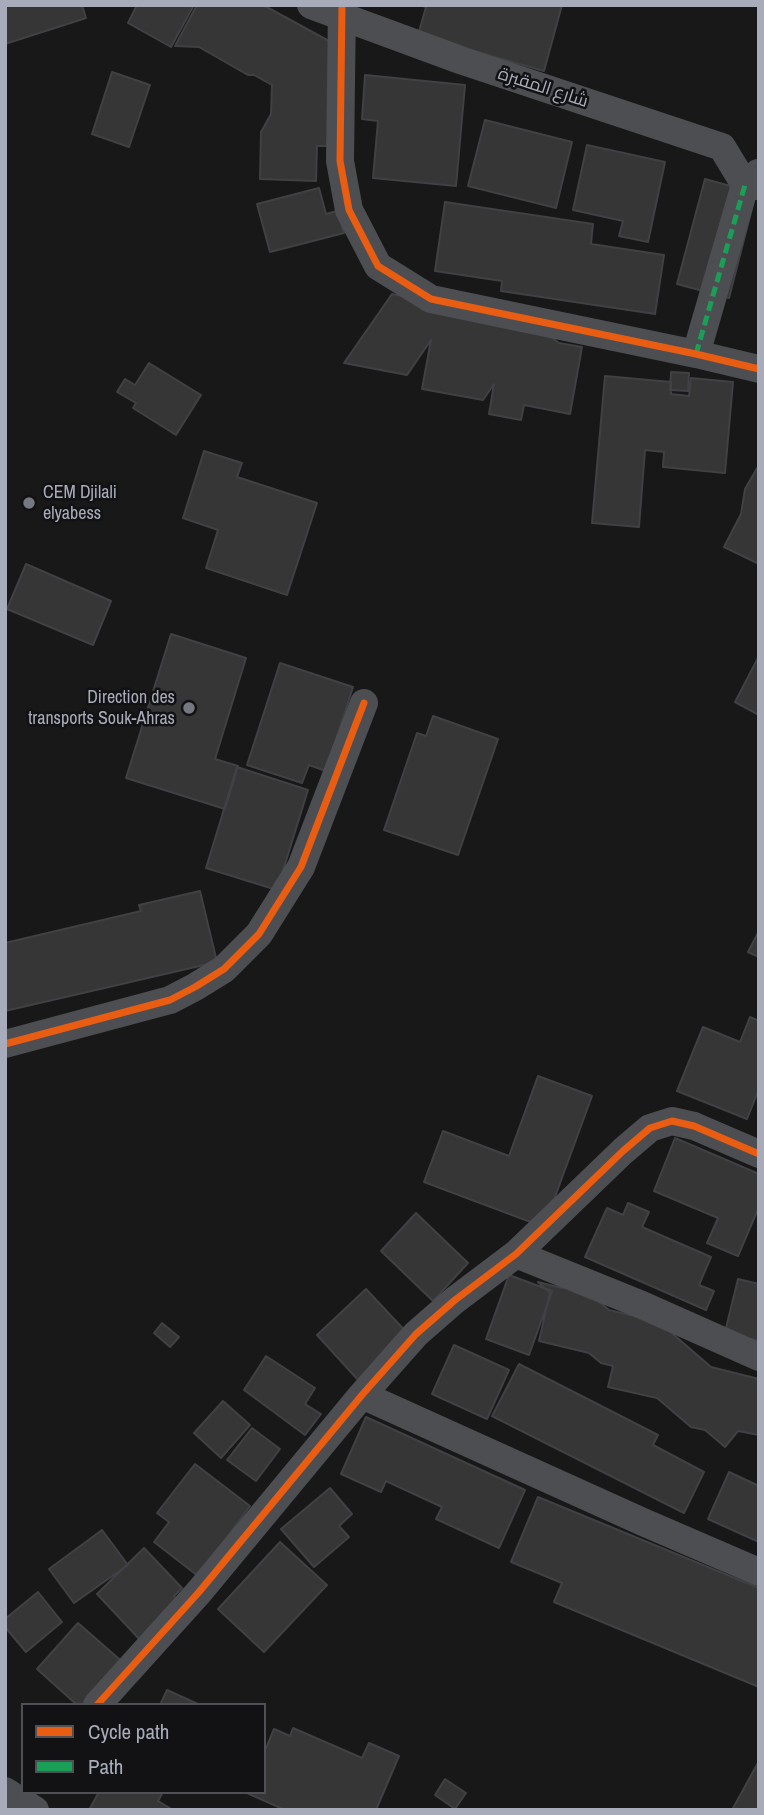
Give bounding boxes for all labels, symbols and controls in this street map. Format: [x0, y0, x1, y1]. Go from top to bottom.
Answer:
street label: شارع المقبرة [495, 63, 591, 113]
place label: CEM Djilali elyabess [43, 482, 117, 524]
marker: CEM Djilali elyabess [21, 495, 37, 511]
place label: Direction des transports Souk-Ahras [28, 687, 175, 730]
marker: Direction des transports Souk-Ahras [181, 700, 197, 716]
legend [21, 1703, 266, 1794]
text: Cycle path [88, 1717, 169, 1746]
text: Path [88, 1752, 123, 1781]

